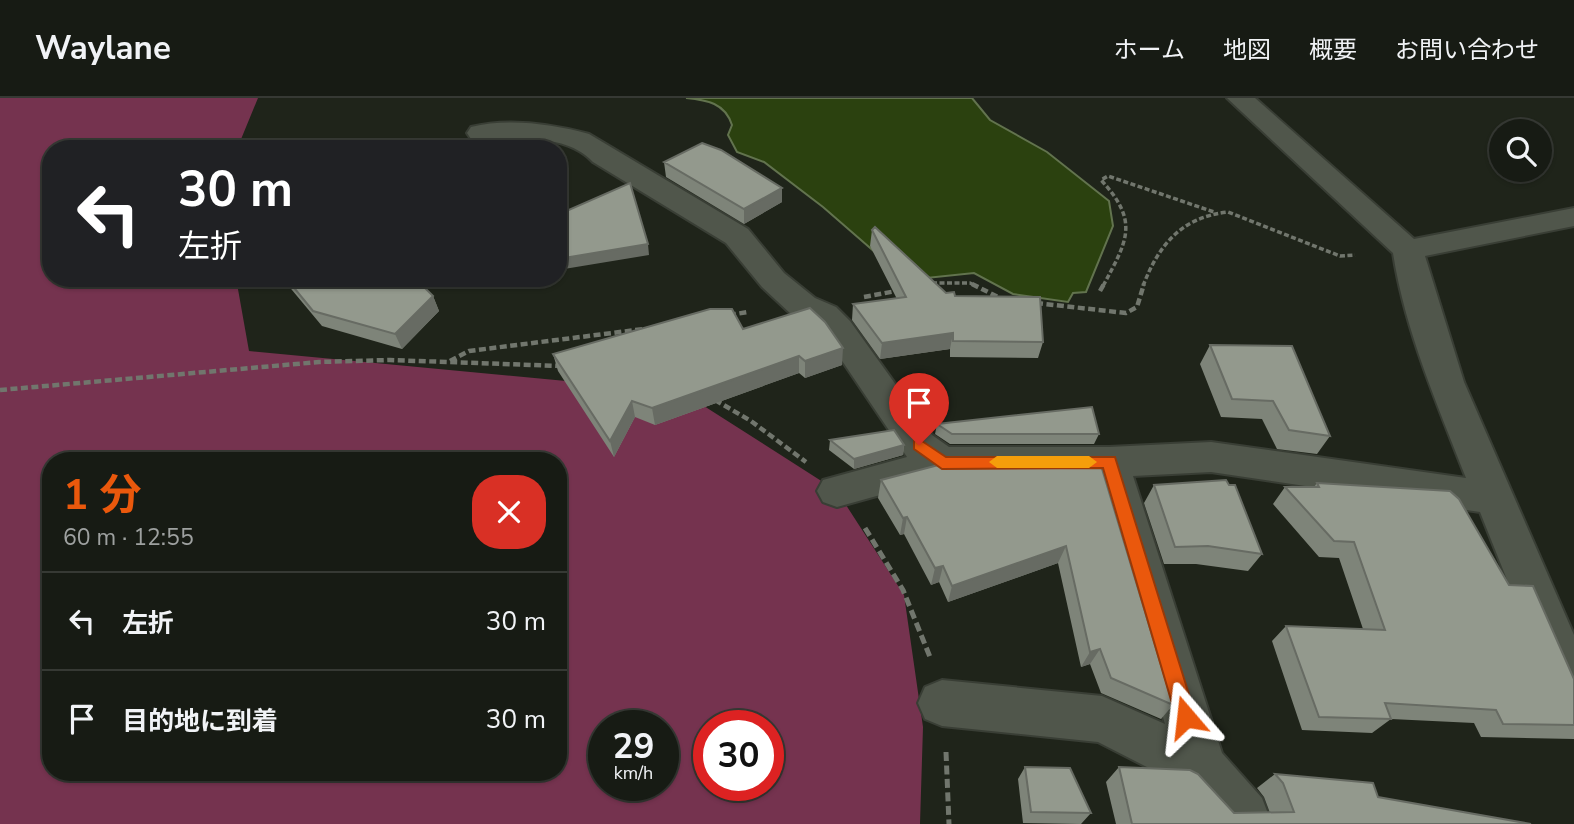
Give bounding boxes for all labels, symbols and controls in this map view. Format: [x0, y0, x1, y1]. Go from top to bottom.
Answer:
text: Waylane [35, 26, 171, 71]
text: ホーム [1114, 34, 1185, 66]
text: 地図 [1223, 34, 1271, 66]
text: 概要 [1309, 34, 1357, 66]
text: お問い合わせ [1395, 34, 1539, 66]
map controls [1489, 119, 1552, 182]
button: search [1489, 119, 1552, 182]
text: 30 m [178, 156, 293, 223]
icon: left [63, 168, 154, 259]
text: 左折 [178, 225, 242, 268]
pin [889, 373, 949, 445]
icon: arrive [900, 384, 938, 422]
text: 1 分 [63, 467, 142, 524]
button: close [472, 475, 546, 549]
text: 60 m · 12:55 [63, 522, 194, 553]
icon: left [63, 602, 101, 640]
text: 30 m [486, 604, 546, 639]
text: 左折 [122, 606, 174, 641]
position arrow [1149, 680, 1223, 754]
icon: arrive [63, 700, 101, 738]
text: 30 m [486, 702, 546, 737]
text: 目的地に到着 [122, 704, 278, 739]
speed limit sign: 30 [693, 710, 784, 801]
text: 29 [612, 723, 655, 770]
text: km/h [614, 761, 653, 785]

